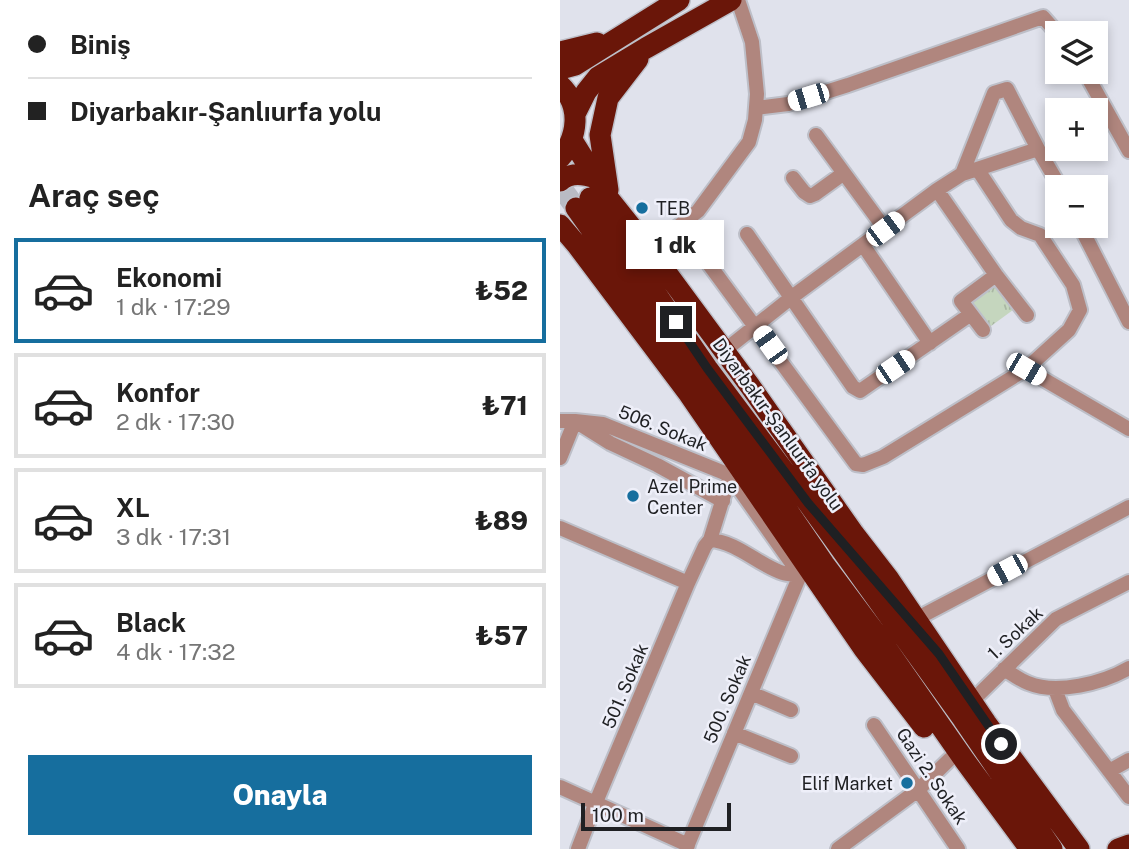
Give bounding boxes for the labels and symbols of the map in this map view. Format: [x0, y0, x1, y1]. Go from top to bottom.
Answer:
car [785, 81, 832, 113]
place label: TEB [656, 198, 690, 219]
marker: TEB [634, 200, 650, 216]
car [862, 208, 909, 250]
callout: 1 dk [627, 220, 725, 270]
route end [660, 306, 692, 338]
car [750, 322, 791, 368]
street label: Diyarbakır-Şanlıurfa yolu [709, 334, 847, 514]
car [872, 347, 919, 387]
car [1003, 349, 1050, 389]
street label: 506. Sokak [615, 401, 711, 455]
place label: Azel Prime Center [647, 476, 737, 518]
marker: Azel Prime Center [625, 488, 641, 504]
car [984, 551, 1031, 589]
street label: 1. Sokak [983, 602, 1047, 664]
street label: 501. Sokak [598, 640, 652, 732]
street label: 500. Sokak [699, 652, 755, 746]
street label: Gazi 2. Sokak [892, 724, 972, 828]
route start [985, 728, 1017, 760]
place label: Elif Market [802, 773, 893, 794]
marker: Elif Market [899, 775, 915, 791]
scale bar [581, 800, 732, 832]

